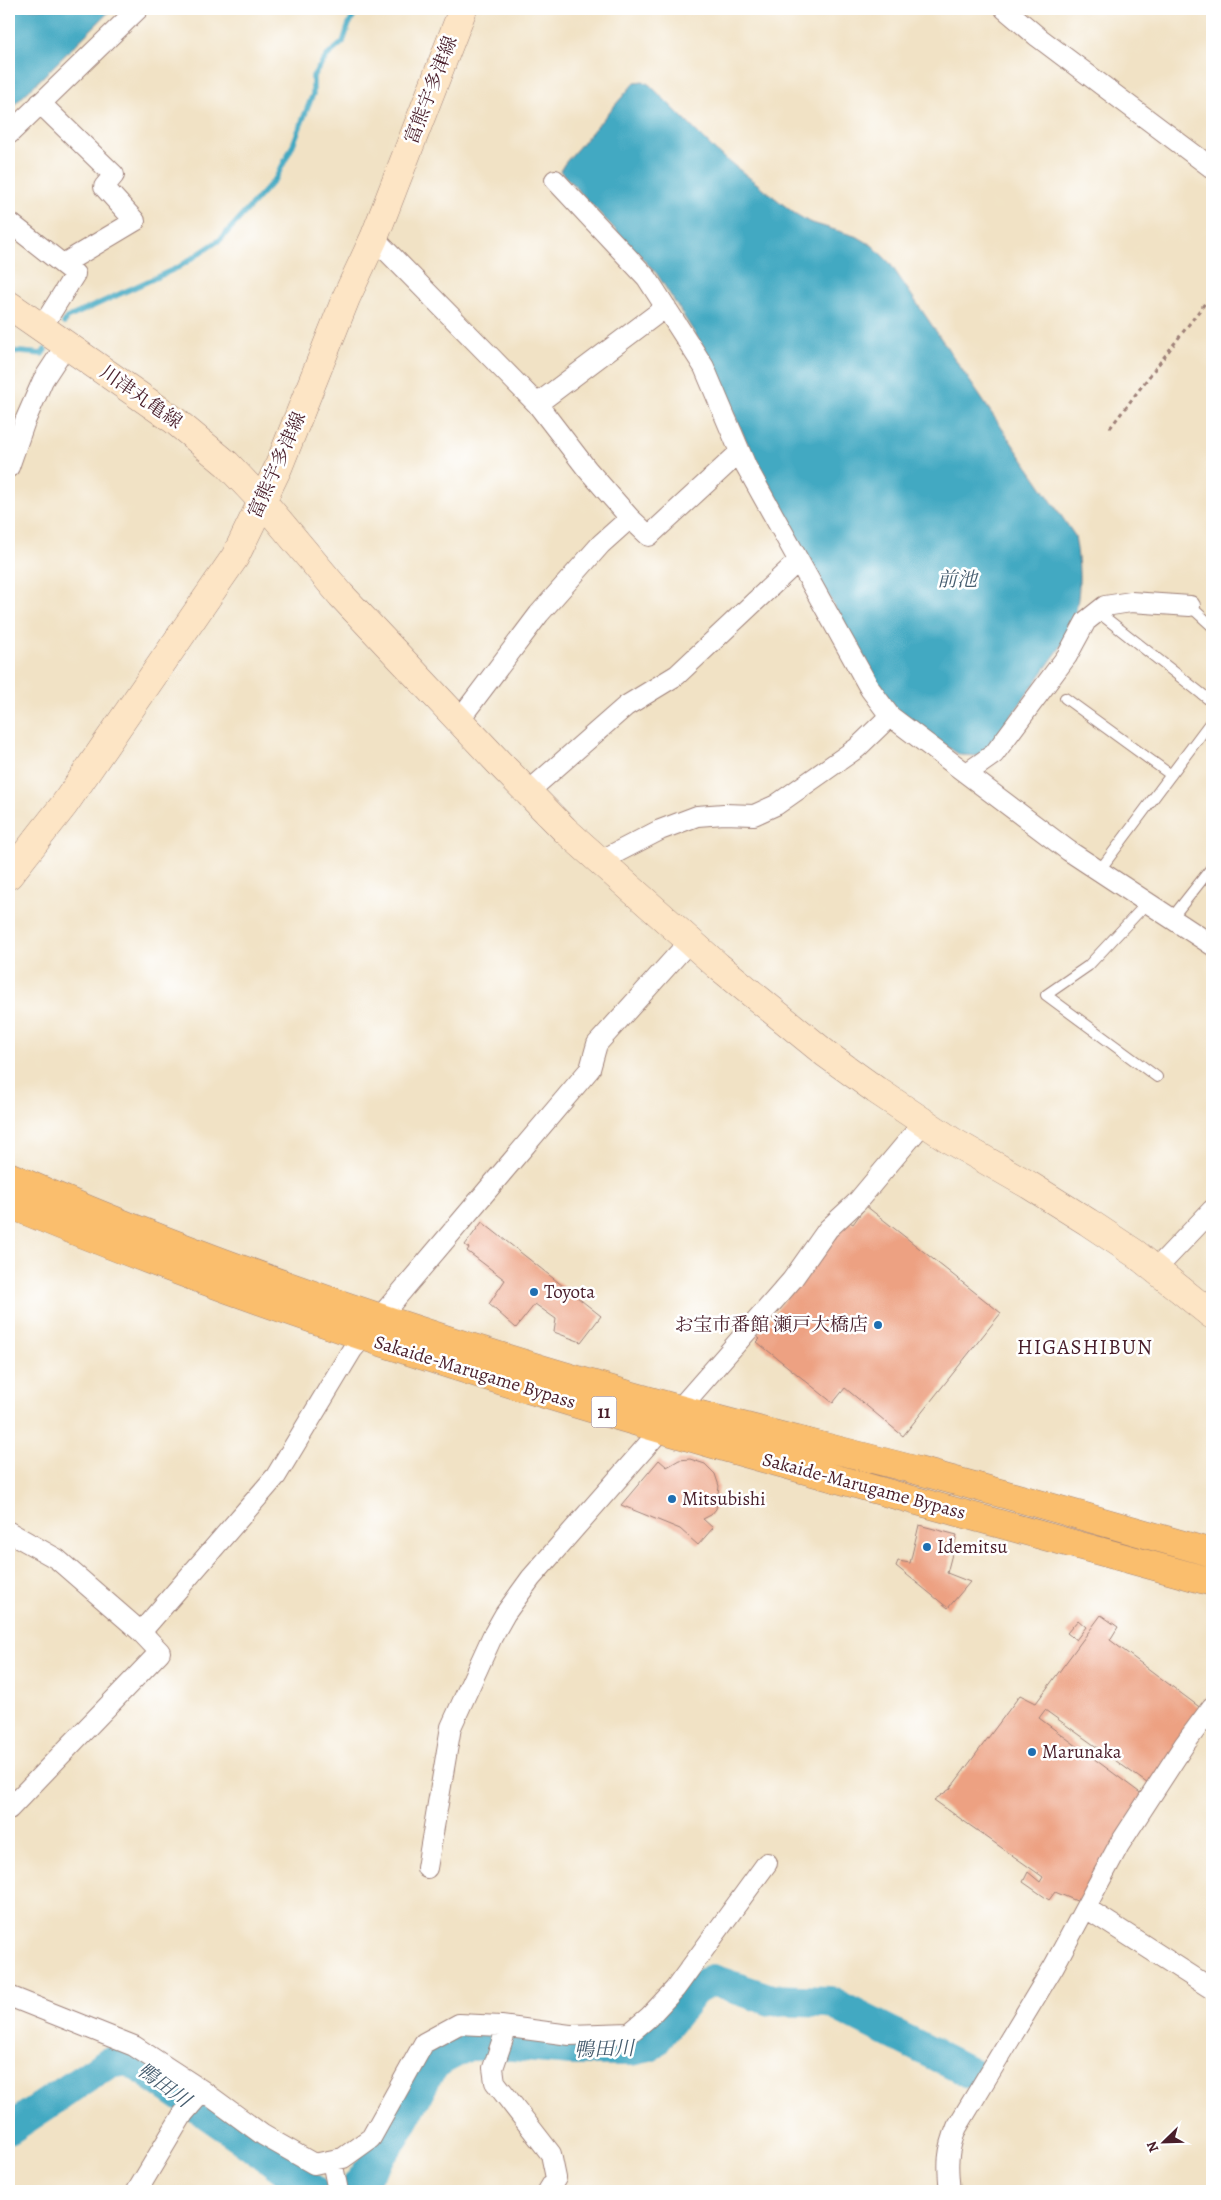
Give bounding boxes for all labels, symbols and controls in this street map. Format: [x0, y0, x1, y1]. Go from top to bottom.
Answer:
street label: 富熊宇多津線 [398, 32, 464, 148]
street label: 川津丸亀線 [95, 359, 187, 435]
street label: 富熊宇多津線 [242, 408, 312, 522]
water label: 前池 [937, 566, 979, 593]
place label: Toyota [544, 1279, 595, 1305]
marker: Toyota [528, 1286, 540, 1298]
place label: お宝市番館 瀬戸大橋店 [674, 1312, 868, 1338]
marker: お宝市番館 瀬戸大橋店 [872, 1319, 884, 1331]
street label: Sakaide-Marugame Bypass [371, 1329, 579, 1415]
district label: HIGASHIBUN [1017, 1333, 1153, 1361]
road number: 11 [592, 1396, 616, 1428]
street label: Sakaide-Marugame Bypass [759, 1446, 969, 1526]
place label: Mitsubishi [682, 1486, 766, 1512]
marker: Mitsubishi [666, 1493, 678, 1505]
place label: Idemitsu [937, 1534, 1008, 1560]
marker: Idemitsu [921, 1541, 933, 1553]
place label: Marunaka [1042, 1739, 1122, 1765]
marker: Marunaka [1026, 1746, 1038, 1758]
water label: 鴨田川 [574, 2034, 636, 2064]
water label: 鴨田川 [132, 2056, 198, 2115]
north arrow [1138, 2118, 1188, 2168]
text: N [1142, 2138, 1163, 2155]

